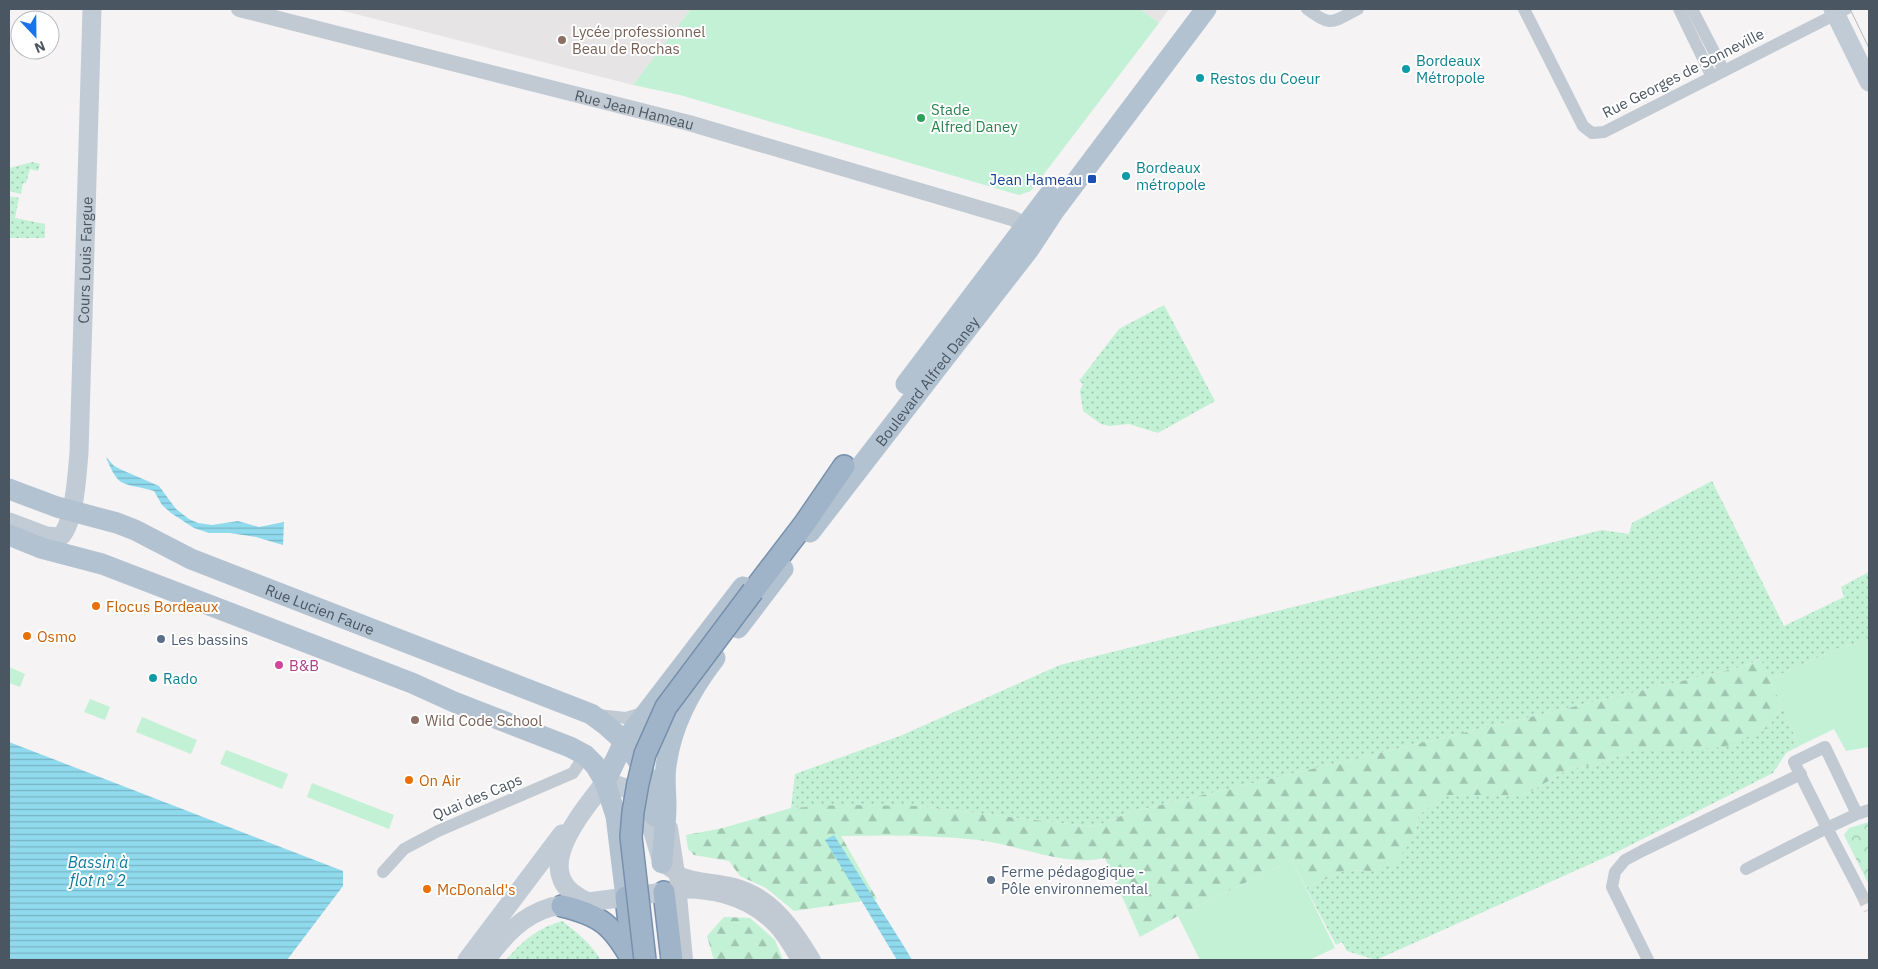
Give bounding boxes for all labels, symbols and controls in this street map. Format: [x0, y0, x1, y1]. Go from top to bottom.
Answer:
north arrow [10, 10, 60, 60]
place label: Lycée professionnel Beau de Rochas [572, 22, 705, 58]
street label: Rue Georges de Sonneville [1599, 24, 1767, 122]
marker: Lycée professionnel Beau de Rochas [556, 34, 568, 46]
text: N [32, 37, 48, 57]
place label: Bordeaux Métropole [1416, 51, 1485, 87]
marker: Bordeaux Métropole [1400, 63, 1412, 75]
place label: Restos du Coeur [1210, 69, 1320, 88]
marker: Restos du Coeur [1194, 72, 1206, 84]
street label: Rue Jean Hameau [573, 85, 696, 134]
place label: Stade Alfred Daney [931, 100, 1018, 136]
marker: Stade Alfred Daney [915, 112, 927, 124]
place label: Bordeaux métropole [1136, 158, 1206, 194]
place label: Jean Hameau [990, 170, 1082, 189]
marker: Bordeaux métropole [1120, 170, 1132, 182]
marker: Jean Hameau [1086, 173, 1098, 185]
street label: Cours Louis Fargue [73, 196, 96, 324]
street label: Boulevard Alfred Daney [871, 312, 983, 450]
street label: Rue Lucien Faure [263, 579, 377, 639]
place label: Flocus Bordeaux [106, 597, 219, 616]
marker: Flocus Bordeaux [90, 600, 102, 612]
place label: Osmo [37, 627, 76, 646]
marker: Osmo [21, 630, 33, 642]
place label: Les bassins [171, 630, 248, 649]
marker: Les bassins [155, 633, 167, 645]
place label: B&B [289, 656, 319, 675]
marker: B&B [273, 659, 285, 671]
place label: Rado [163, 669, 198, 688]
marker: Rado [147, 672, 159, 684]
place label: Wild Code School [425, 711, 542, 730]
marker: Wild Code School [409, 714, 421, 726]
street label: Quai des Caps [429, 770, 525, 824]
place label: On Air [419, 771, 461, 790]
marker: On Air [403, 774, 415, 786]
water label: Bassin à flot n° 2 [68, 852, 128, 890]
place label: Ferme pédagogique - Pôle environnemental [1001, 862, 1148, 898]
marker: Ferme pédagogique - Pôle environnemental [985, 874, 997, 886]
place label: McDonald's [437, 880, 515, 899]
marker: McDonald's [421, 883, 433, 895]

